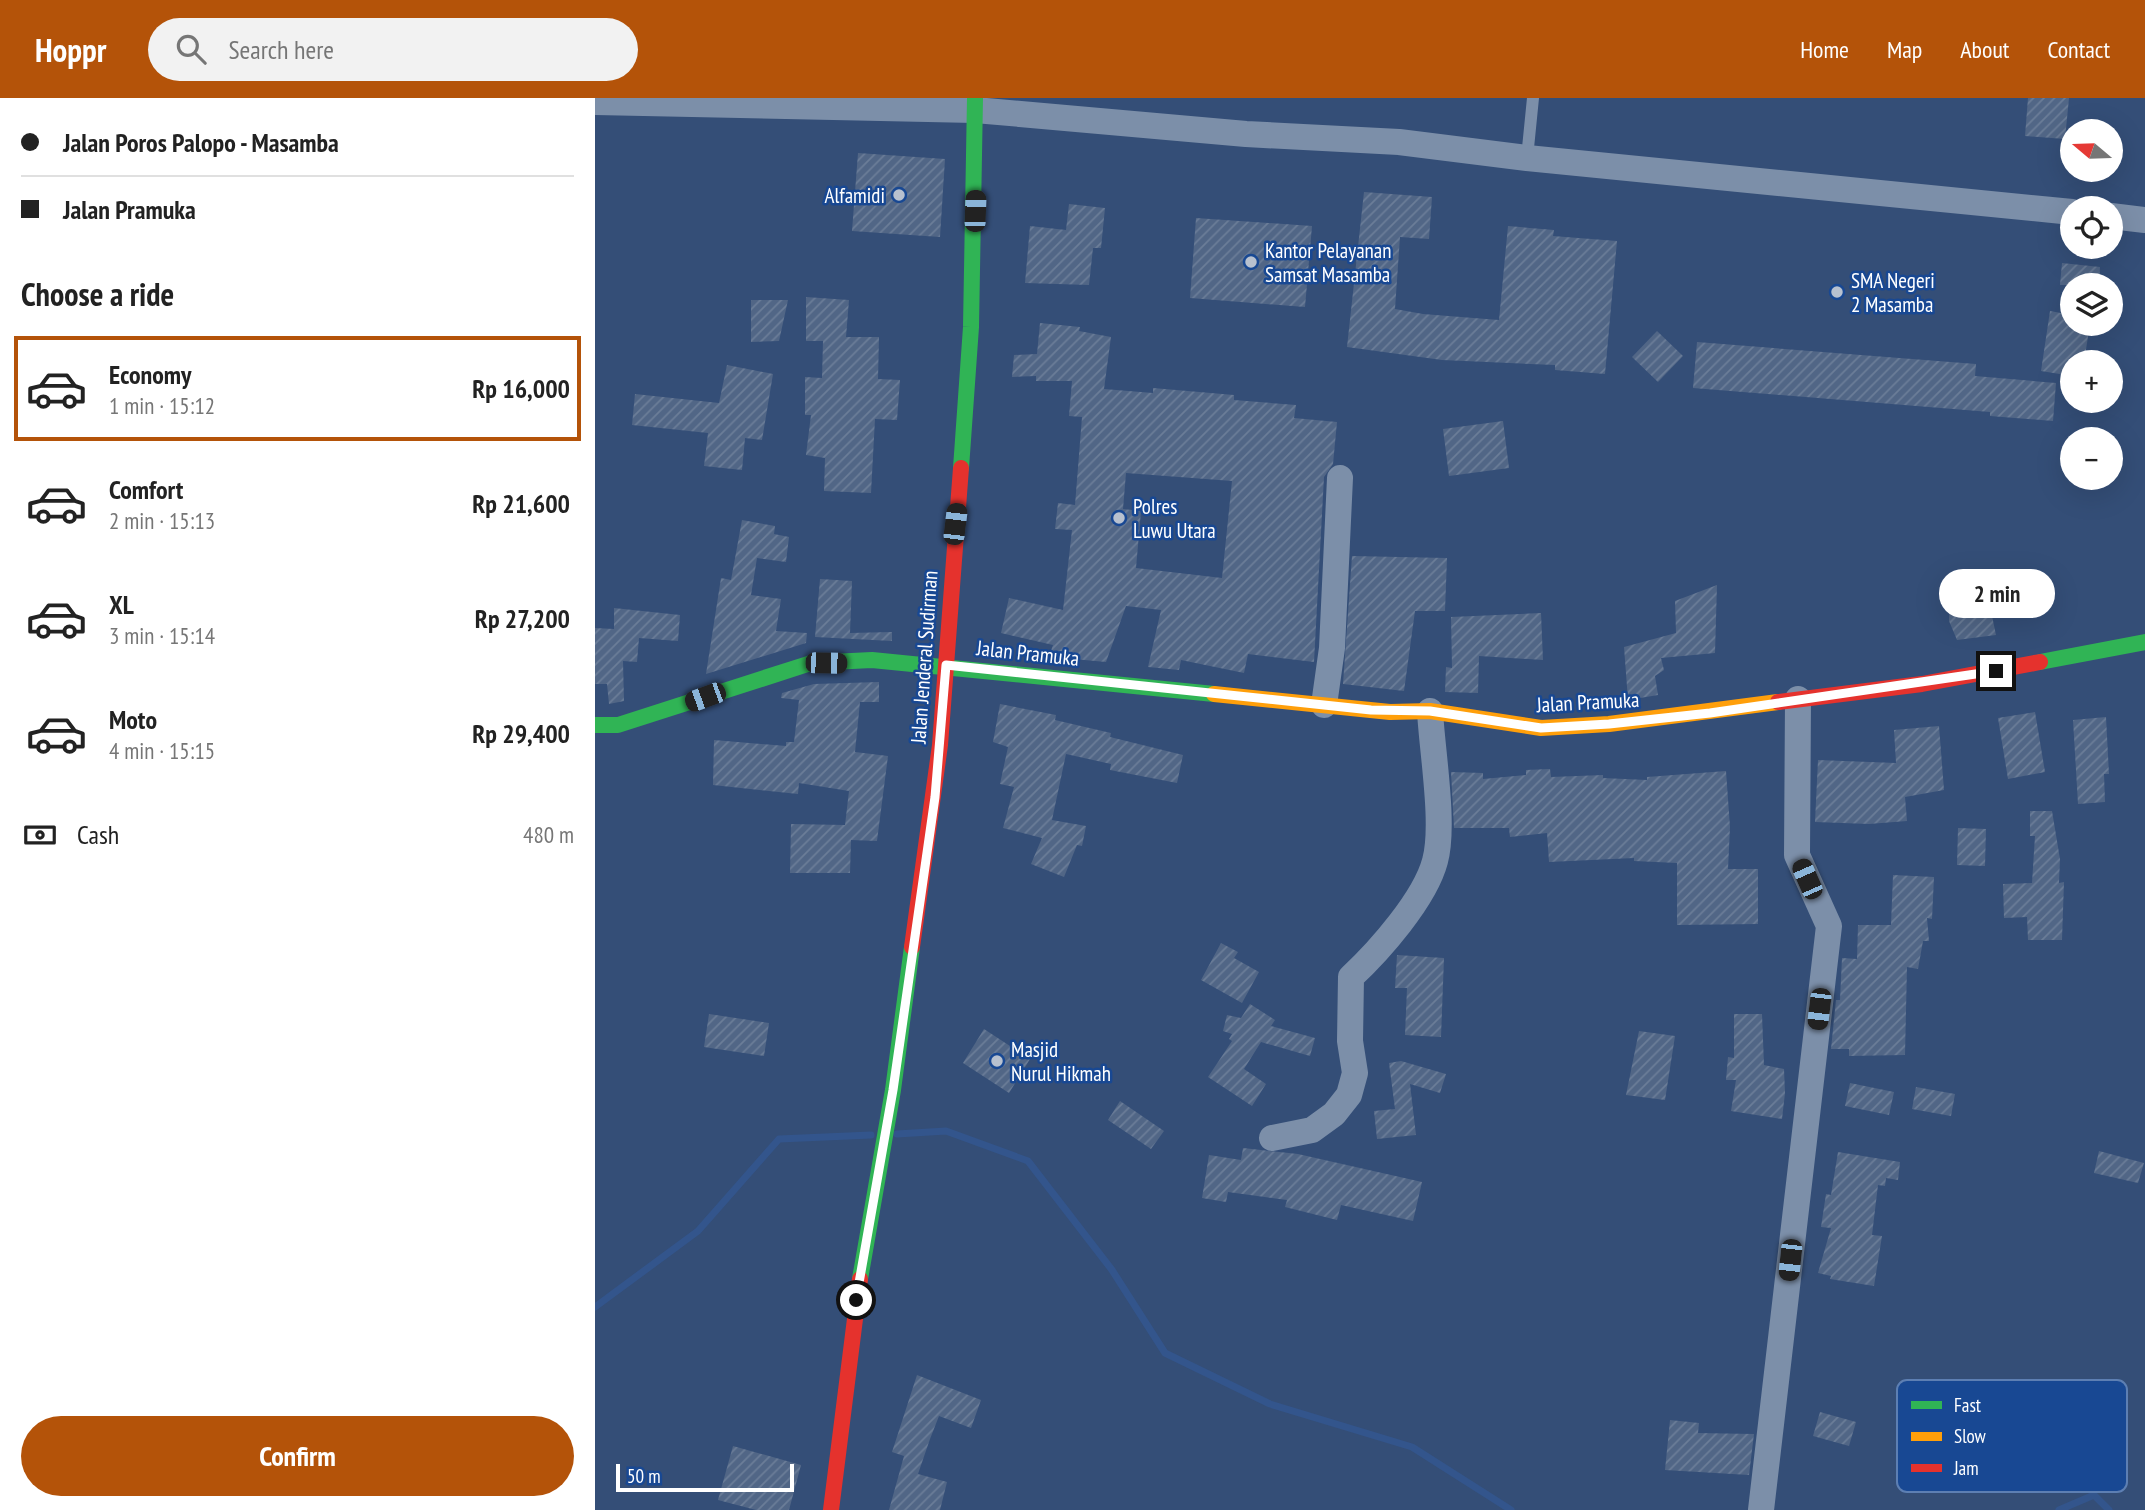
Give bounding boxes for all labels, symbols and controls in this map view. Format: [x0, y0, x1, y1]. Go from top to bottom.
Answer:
search box [148, 18, 638, 81]
text: Hoppr [35, 28, 106, 71]
icon: search [172, 30, 210, 68]
text: Search here [228, 33, 334, 66]
text: Home [1800, 34, 1849, 65]
text: Map [1887, 34, 1922, 65]
text: About [1960, 34, 2009, 65]
text: Contact [2047, 34, 2110, 65]
north arrow [2060, 119, 2123, 182]
map controls [2060, 119, 2123, 490]
text: Jalan Poros Palopo - Masamba [63, 126, 339, 159]
place label: Alfamidi [824, 182, 885, 209]
marker: Alfamidi [891, 187, 907, 203]
car [964, 190, 987, 232]
text: Jalan Pramuka [63, 193, 196, 226]
button: locate [2060, 196, 2123, 259]
place label: Kantor Pelayanan Samsat Masamba [1265, 237, 1391, 288]
marker: Kantor Pelayanan Samsat Masamba [1243, 254, 1259, 270]
place label: SMA Negeri 2 Masamba [1851, 267, 1935, 318]
text: Choose a ride [21, 273, 174, 315]
button: layers [2060, 273, 2123, 336]
marker: SMA Negeri 2 Masamba [1829, 284, 1845, 300]
button: + [2060, 350, 2123, 413]
icon: car [25, 357, 88, 420]
text: Economy [109, 358, 191, 391]
text: Rp 16,000 [472, 372, 570, 405]
text: 1 min · 15:12 [109, 391, 215, 420]
button: − [2060, 427, 2123, 490]
icon: car [25, 472, 88, 535]
text: Comfort [109, 473, 183, 506]
text: Rp 21,600 [472, 487, 570, 520]
place label: Polres Luwu Utara [1133, 493, 1216, 544]
car [943, 502, 968, 546]
text: 2 min · 15:13 [109, 506, 215, 535]
marker: Polres Luwu Utara [1111, 510, 1127, 526]
street label: Jalan Jenderal Sudirman [904, 570, 944, 745]
callout: 2 min [1938, 570, 2054, 618]
text: 2 min [1974, 579, 2020, 608]
icon: car [25, 587, 88, 650]
text: XL [109, 588, 134, 621]
text: Rp 27,200 [475, 602, 570, 635]
text: 3 min · 15:14 [109, 621, 215, 650]
street label: Jalan Pramuka [974, 634, 1081, 672]
car [805, 652, 848, 674]
route end [1980, 655, 2012, 687]
car [682, 680, 729, 714]
street label: Jalan Pramuka [1535, 686, 1640, 718]
icon: car [25, 702, 88, 765]
text: Moto [109, 703, 157, 736]
text: Rp 29,400 [472, 717, 570, 750]
text: 4 min · 15:15 [109, 736, 215, 765]
icon: cash [21, 816, 59, 854]
text: Cash [77, 818, 119, 851]
text: 480 m [523, 820, 574, 849]
car [1789, 856, 1826, 902]
car [1807, 987, 1832, 1031]
place label: Masjid Nurul Hikmah [1011, 1036, 1111, 1087]
marker: Masjid Nurul Hikmah [989, 1053, 1005, 1069]
car [1778, 1238, 1803, 1282]
route start [840, 1284, 872, 1316]
legend [1897, 1380, 2127, 1492]
text: Fast [1954, 1393, 1982, 1417]
button: Confirm [21, 1416, 574, 1496]
text: Slow [1954, 1424, 1987, 1448]
text: Jam [1953, 1456, 1979, 1480]
scale bar [616, 1461, 795, 1493]
text: 50 m [627, 1464, 661, 1488]

